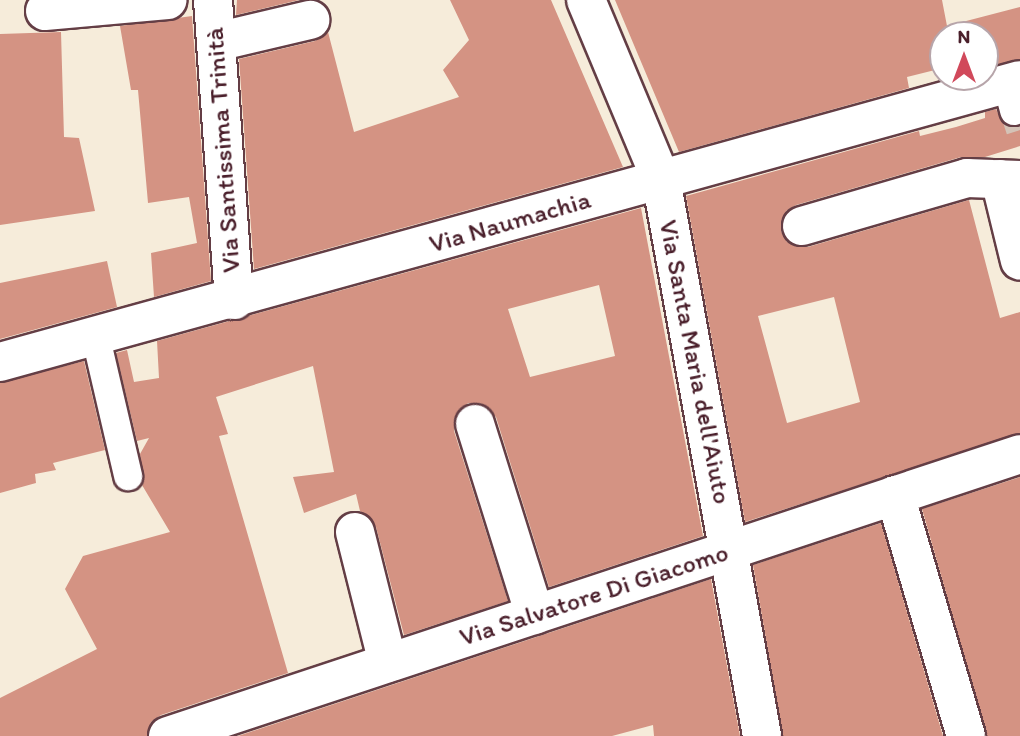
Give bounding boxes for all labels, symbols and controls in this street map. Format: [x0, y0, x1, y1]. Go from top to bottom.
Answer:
north arrow [929, 21, 999, 91]
text: N [958, 25, 970, 48]
street label: Via Santissima Trinità [199, 27, 247, 273]
street label: Via Naumachia [426, 184, 594, 260]
street label: Via Santa Maria dell'Aiuto [652, 217, 738, 507]
street label: Via Salvatore Di Giacomo [456, 537, 732, 653]

